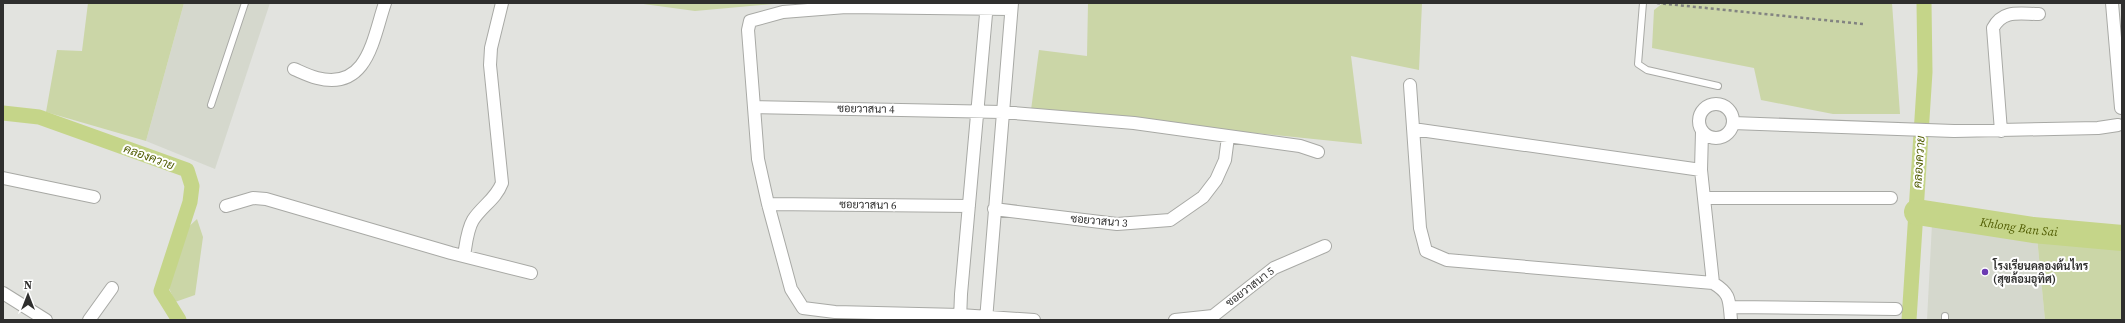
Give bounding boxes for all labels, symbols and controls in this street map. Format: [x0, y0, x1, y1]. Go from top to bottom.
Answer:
street label: ซอยวาสนา 4 [837, 101, 895, 117]
water label: คลองควาย [1909, 135, 1929, 189]
water label: คลองควาย [121, 140, 177, 174]
street label: ซอยวาสนา 6 [839, 197, 897, 213]
street label: ซอยวาสนา 3 [1070, 211, 1129, 231]
water label: Khlong Ban Sai [1978, 214, 2059, 240]
place label: โรงเรียนคลองต้นไทร (สุขล้อมอุทิศ) [1992, 258, 2089, 287]
street label: ซอยวาสนา 5 [1223, 263, 1278, 310]
marker: โรงเรียนคลองต้นไทร (สุขล้อมอุทิศ) [1980, 267, 1990, 277]
north arrow [8, 275, 48, 315]
text: N [24, 278, 32, 293]

